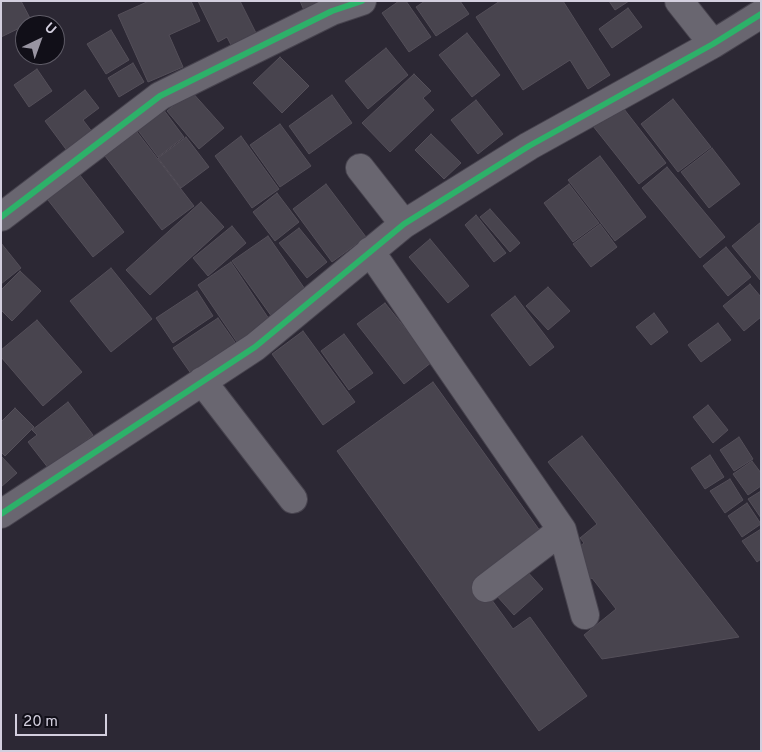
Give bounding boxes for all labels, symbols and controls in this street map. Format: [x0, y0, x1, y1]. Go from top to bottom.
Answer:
north arrow [15, 15, 65, 65]
text: U [40, 20, 59, 39]
scale bar [18, 704, 110, 736]
text: 20 m [23, 713, 58, 732]

